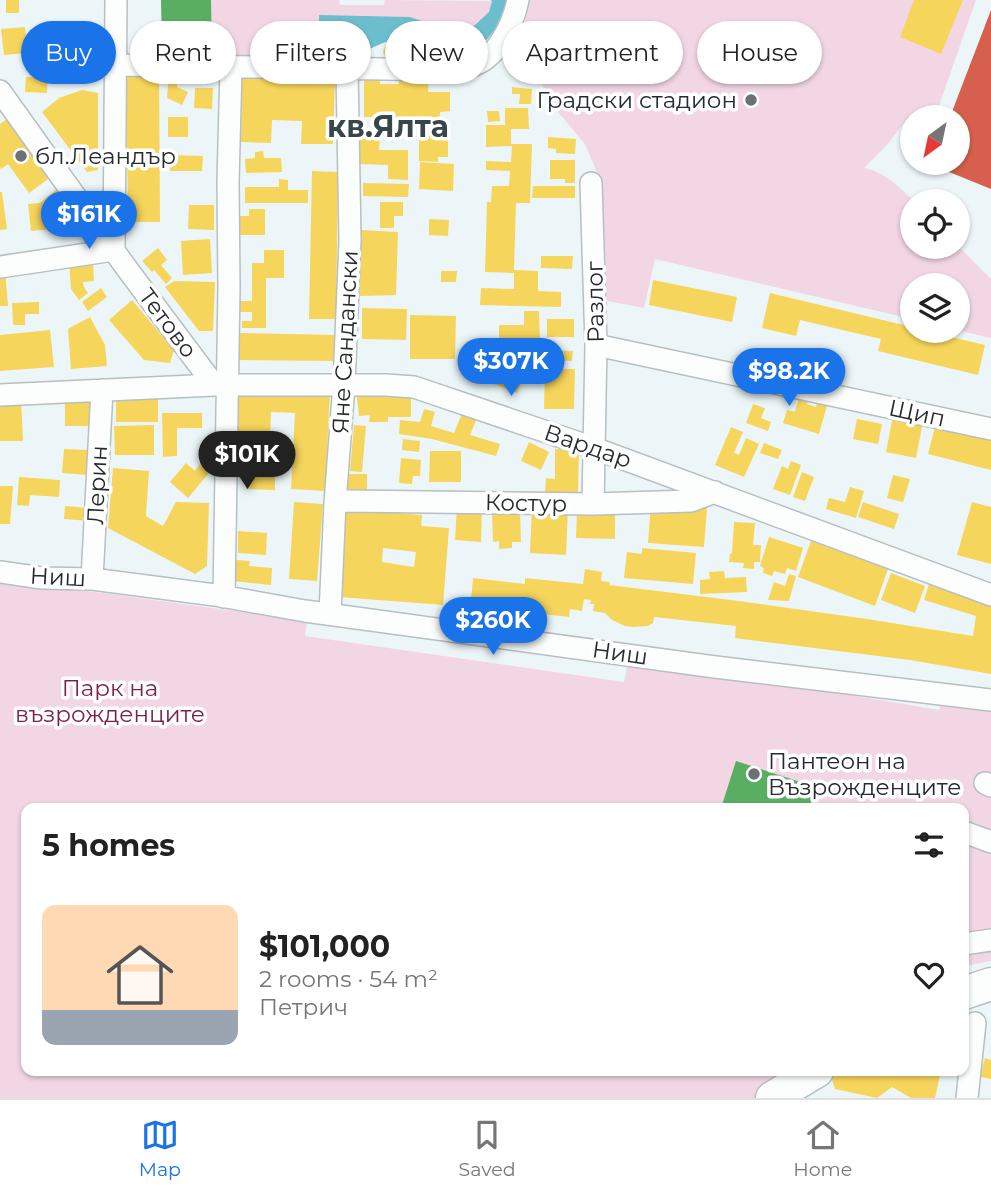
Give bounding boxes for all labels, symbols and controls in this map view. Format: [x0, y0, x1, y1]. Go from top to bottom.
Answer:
chip: Buy [21, 21, 116, 84]
chip: Rent [130, 21, 236, 84]
chip: Filters [250, 21, 371, 84]
chip: New [385, 21, 488, 84]
chip: Apartment [502, 21, 683, 84]
chip: House [697, 21, 822, 84]
place label: Градски стадион [536, 86, 737, 114]
marker: Градски стадион [743, 92, 759, 108]
north arrow [900, 105, 970, 175]
map controls [900, 105, 970, 343]
district label: кв.Ялта [327, 108, 449, 145]
place label: бл.Леандър [35, 142, 176, 170]
marker: бл.Леандър [13, 148, 29, 164]
button: locate [900, 189, 970, 259]
pin: $161K [40, 191, 138, 251]
text: $161K [57, 200, 121, 228]
street label: Яне Сандански [326, 249, 364, 435]
street label: Разлог [580, 261, 610, 343]
button: layers [900, 273, 970, 343]
street label: Тетово [133, 283, 203, 363]
pin: $307K [462, 338, 560, 398]
text: $307K [473, 347, 549, 375]
pin: $98.2K [732, 348, 846, 408]
text: $98.2K [748, 357, 830, 385]
street label: Щип [886, 393, 948, 433]
street label: Вардар [541, 418, 635, 474]
pin: $101K [198, 432, 296, 491]
text: $101K [214, 440, 280, 468]
street label: Лерин [81, 445, 113, 525]
street label: Костур [485, 488, 567, 518]
street label: Ниш [29, 562, 87, 592]
pin: $260K [444, 598, 542, 657]
text: $260K [455, 606, 531, 634]
street label: Ниш [590, 635, 650, 671]
park label: Парк на възрожденците [15, 674, 205, 728]
place label: Пантеон на Възрожденците [768, 747, 961, 801]
marker: Пантеон на Възрожденците [746, 766, 762, 782]
icon: filters [910, 826, 948, 864]
text: 5 homes [42, 827, 175, 864]
text: $101,000 [259, 928, 390, 965]
icon: home [98, 933, 182, 1017]
icon: heart [910, 956, 948, 994]
text: 2 rooms · 54 m² [259, 965, 438, 993]
text: Петрич [259, 993, 348, 1021]
tab: Map [139, 1116, 181, 1181]
tab: Saved [459, 1116, 516, 1181]
tab: Home [793, 1116, 852, 1181]

